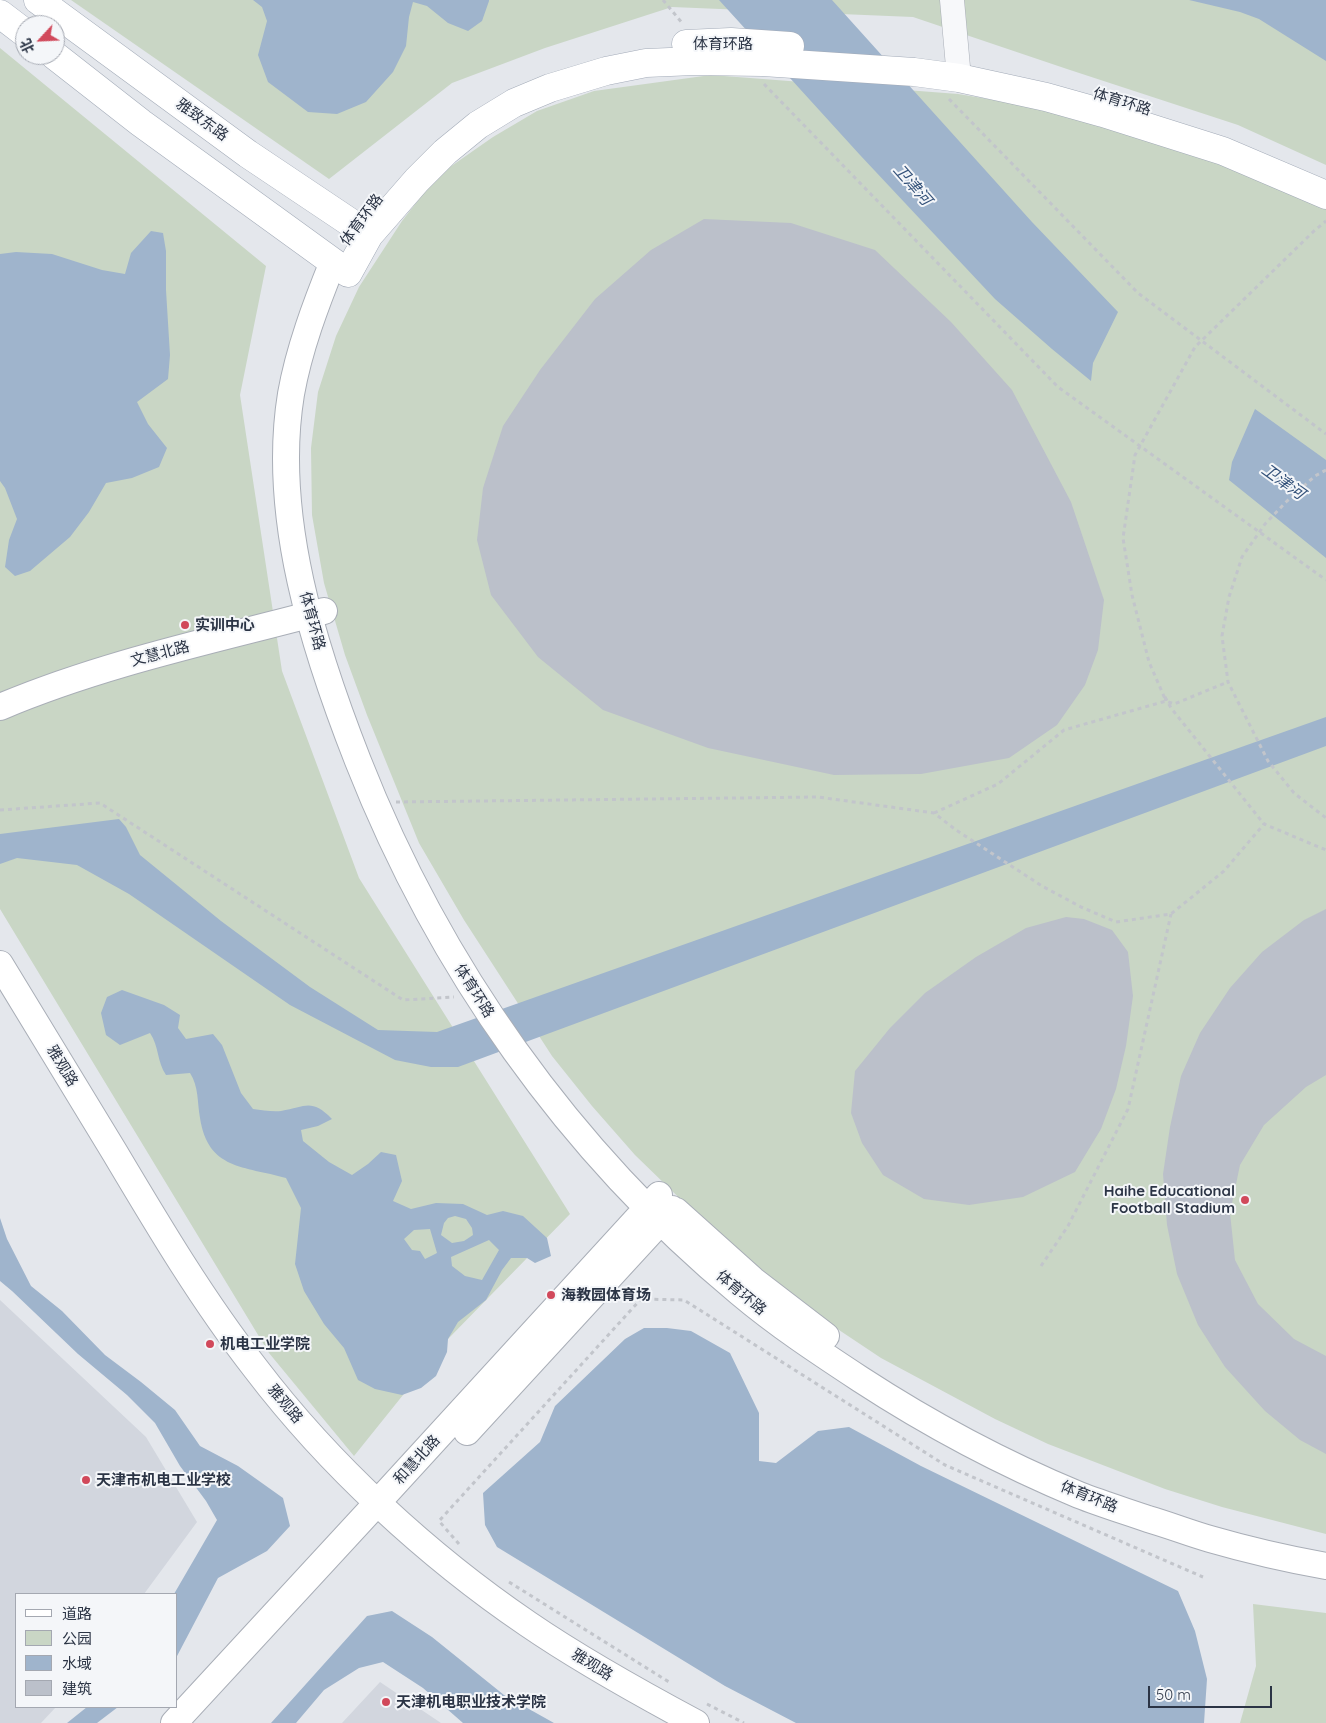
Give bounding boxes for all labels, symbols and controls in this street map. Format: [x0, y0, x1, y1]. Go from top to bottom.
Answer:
north arrow [15, 15, 65, 65]
street label: 体育环路 [693, 35, 753, 53]
text: 北 [16, 36, 38, 56]
street label: 体育环路 [1091, 85, 1153, 119]
street label: 雅致东路 [172, 95, 232, 145]
water label: 卫津河 [889, 161, 935, 209]
street label: 体育环路 [337, 191, 387, 249]
water label: 卫津河 [1258, 460, 1308, 504]
street label: 体育环路 [296, 590, 328, 652]
place label: 实训中心 [195, 616, 255, 634]
marker: 实训中心 [179, 619, 191, 631]
street label: 文慧北路 [129, 638, 191, 670]
street label: 体育环路 [450, 961, 498, 1021]
street label: 雅观路 [43, 1042, 81, 1090]
place label: Haihe Educational Football Stadium [1104, 1182, 1235, 1217]
marker: Haihe Educational Football Stadium [1239, 1194, 1251, 1206]
street label: 体育环路 [712, 1267, 770, 1319]
place label: 海教园体育场 [561, 1286, 651, 1304]
marker: 海教园体育场 [545, 1289, 557, 1301]
place label: 机电工业学院 [220, 1335, 310, 1353]
marker: 机电工业学院 [204, 1338, 216, 1350]
street label: 雅观路 [264, 1381, 306, 1427]
street label: 和慧北路 [390, 1432, 444, 1488]
place label: 天津市机电工业学校 [96, 1471, 231, 1489]
marker: 天津市机电工业学校 [80, 1474, 92, 1486]
street label: 体育环路 [1058, 1477, 1120, 1517]
legend [15, 1593, 178, 1708]
text: 道路 [62, 1604, 92, 1623]
text: 公园 [62, 1629, 92, 1648]
street label: 雅观路 [568, 1645, 616, 1685]
text: 水域 [62, 1654, 92, 1673]
scale bar [1151, 1676, 1275, 1708]
text: 建筑 [62, 1679, 92, 1698]
text: 50 m [1156, 1685, 1191, 1704]
place label: 天津机电职业技术学院 [396, 1693, 546, 1711]
marker: 天津机电职业技术学院 [380, 1696, 392, 1708]

